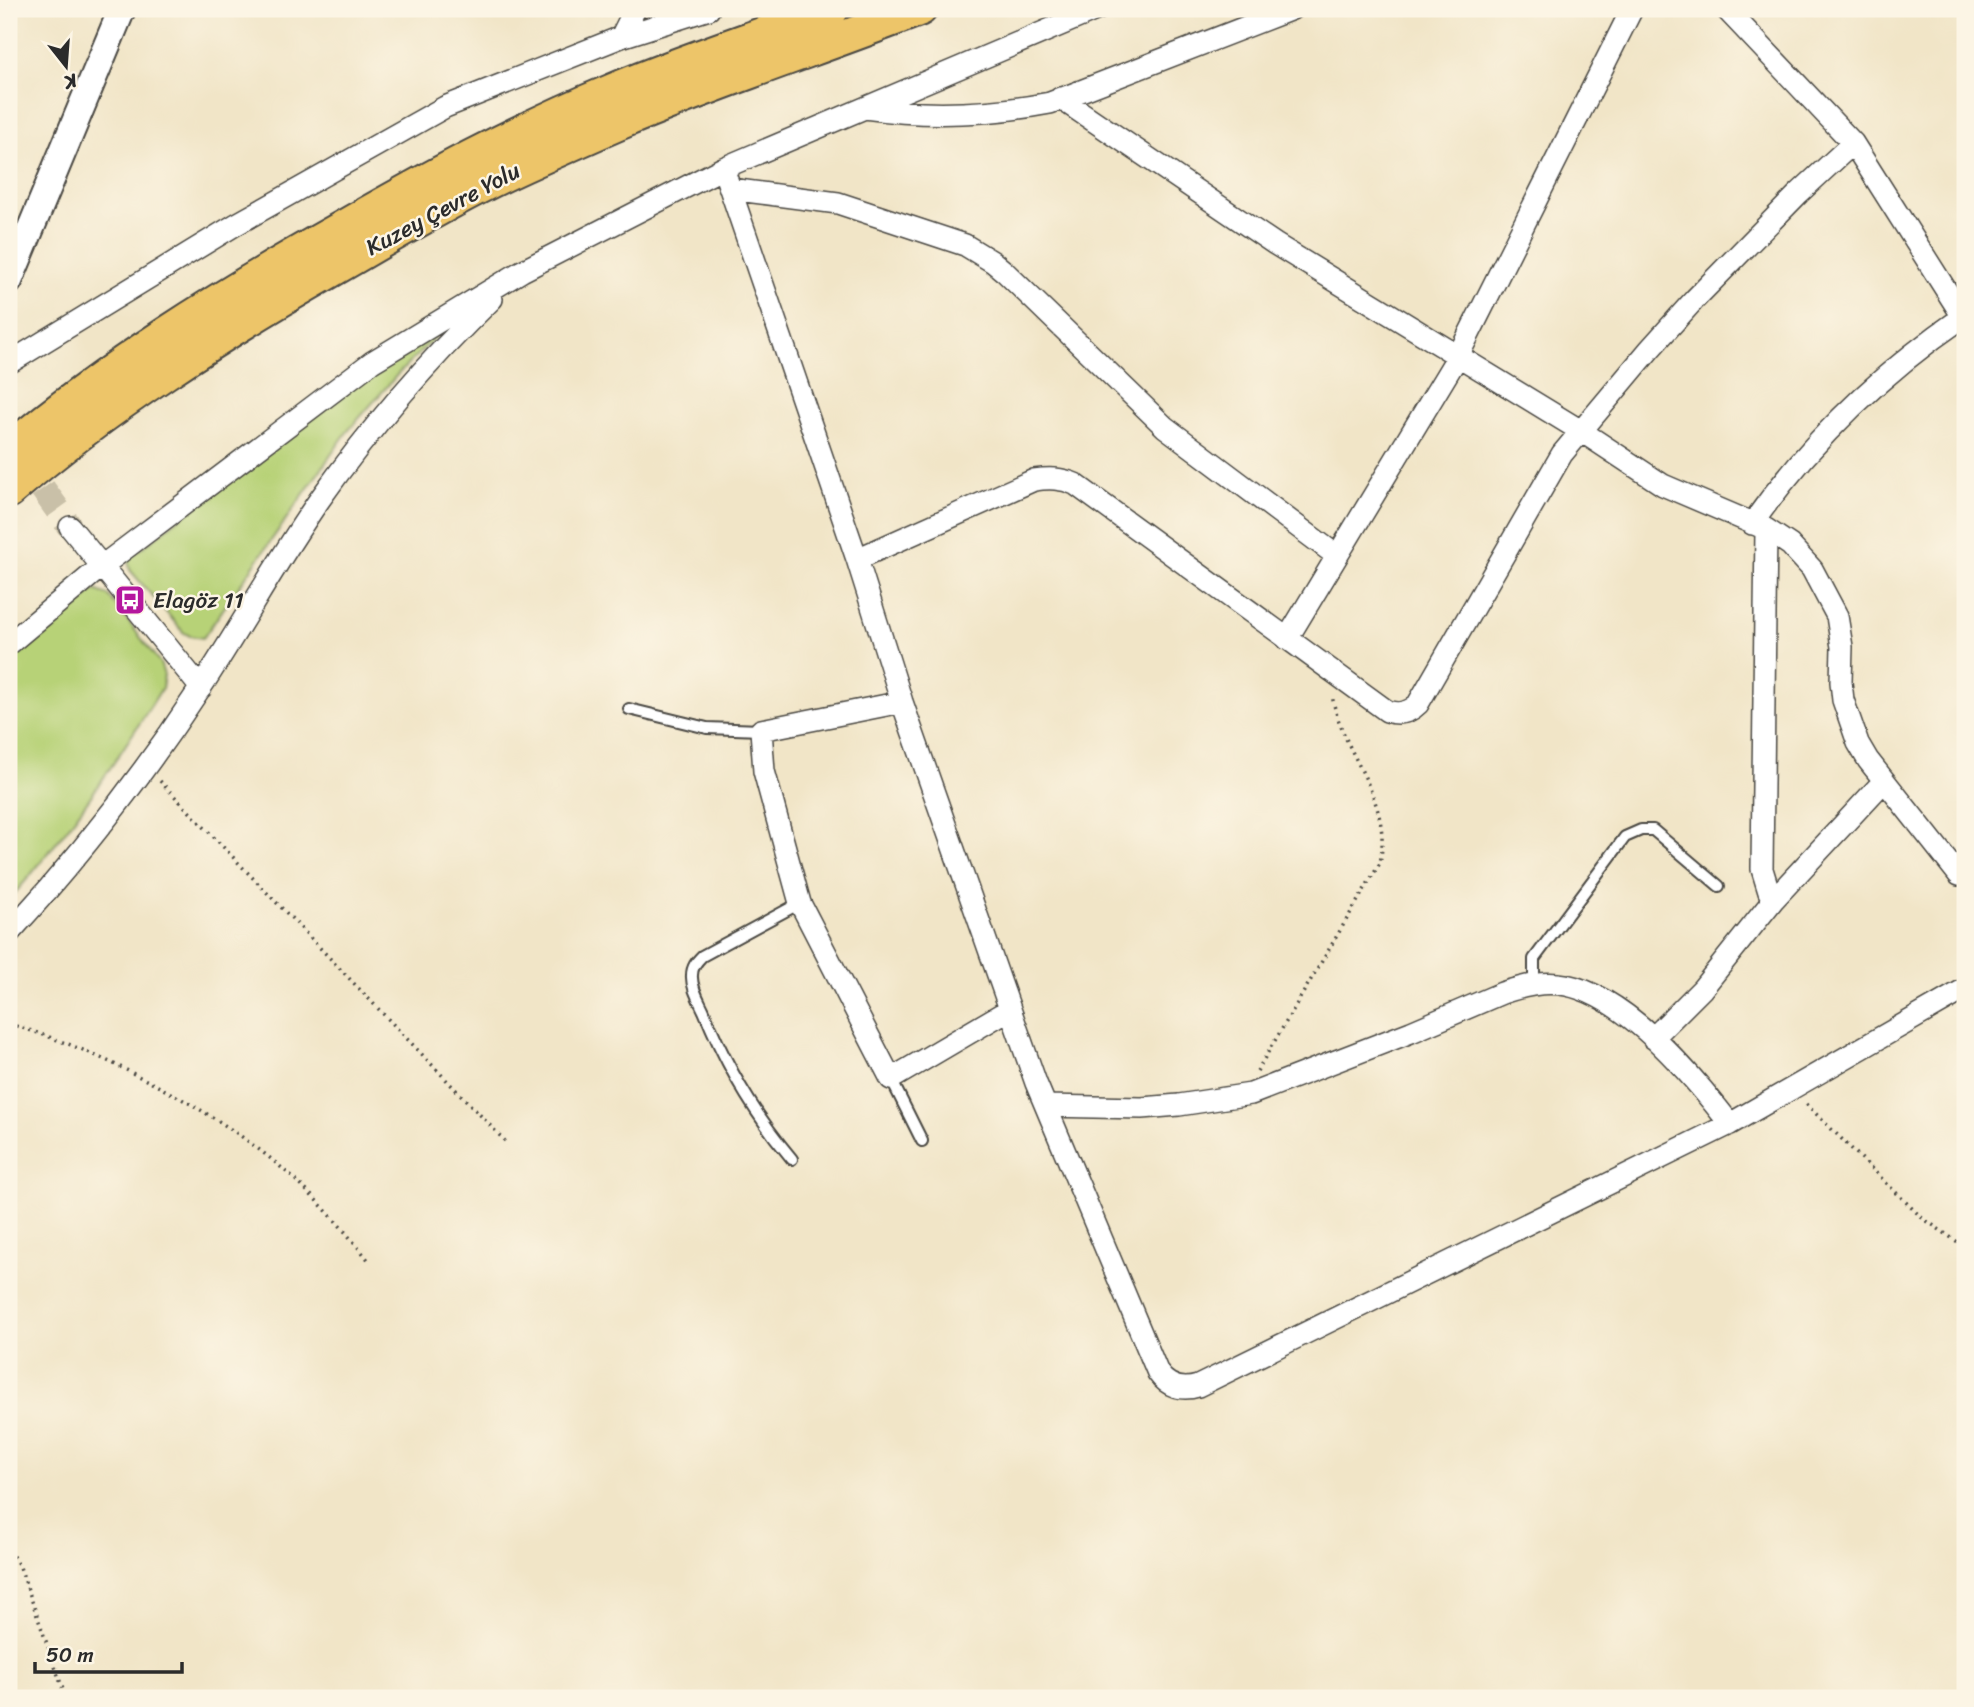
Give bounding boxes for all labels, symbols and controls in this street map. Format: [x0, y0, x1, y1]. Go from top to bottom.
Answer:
north arrow [32, 32, 102, 102]
text: K [59, 64, 82, 100]
street label: Kuzey Çevre Yolu [358, 151, 528, 267]
place label: Elagöz 11 [153, 580, 244, 621]
bus stop icon: Elagöz 11 [113, 583, 147, 617]
scale bar [35, 1630, 182, 1674]
text: 50 m [46, 1636, 94, 1674]

